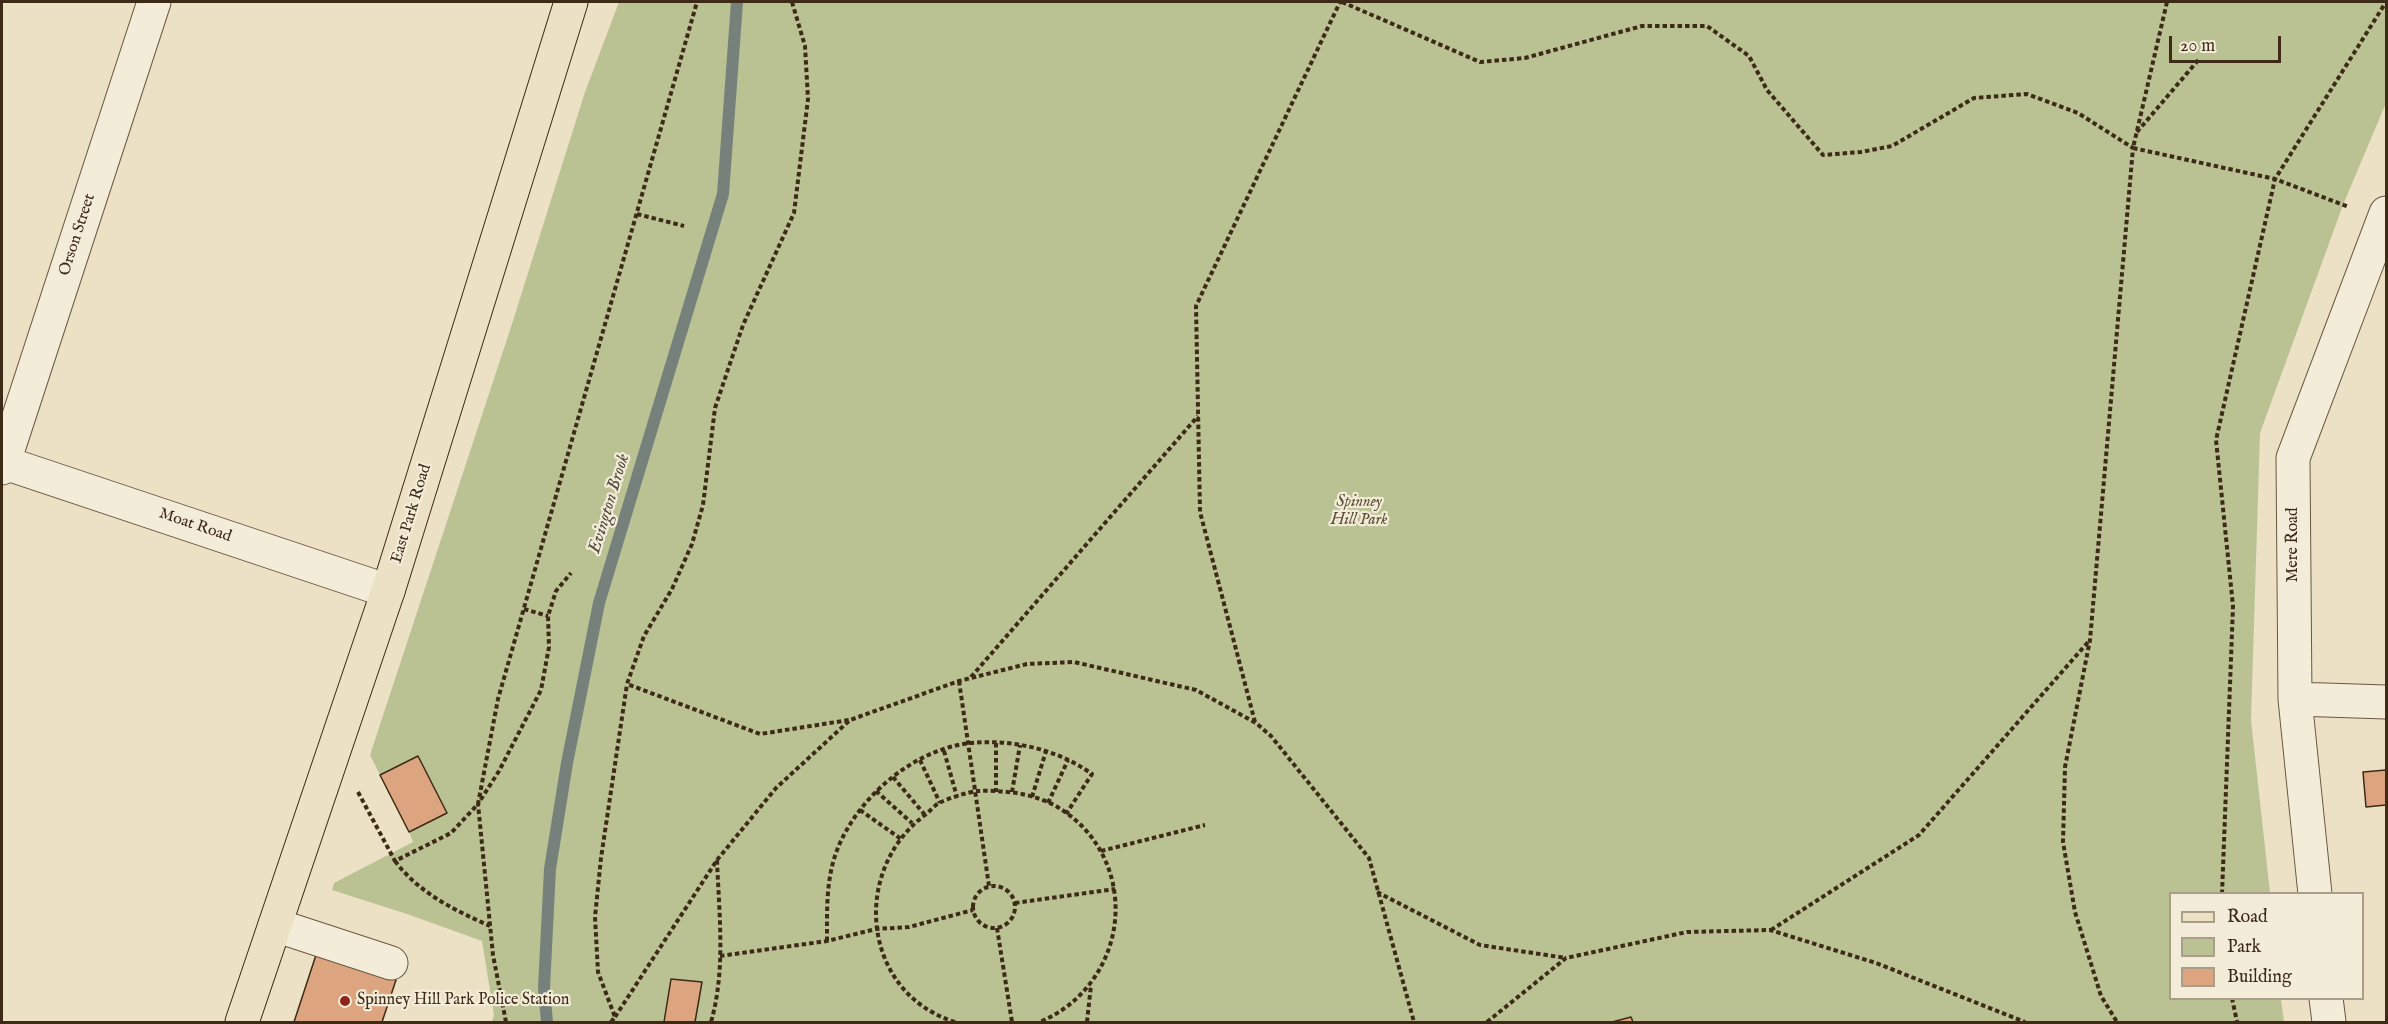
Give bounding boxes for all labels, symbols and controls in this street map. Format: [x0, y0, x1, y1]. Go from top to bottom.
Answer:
scale bar [2172, 24, 2284, 62]
text: 20 m [2180, 35, 2215, 58]
street label: Orson Street [56, 192, 100, 278]
water label: Evington Brook [585, 452, 635, 556]
street label: East Park Road [388, 462, 436, 566]
park label: Spinney Hill Park [1331, 493, 1387, 531]
street label: Moat Road [156, 505, 234, 547]
street label: Mere Road [2284, 507, 2304, 583]
legend [2169, 892, 2364, 1000]
text: Road [2227, 906, 2268, 929]
text: Park [2227, 936, 2261, 959]
text: Building [2227, 966, 2292, 989]
place label: Spinney Hill Park Police Station [357, 991, 569, 1011]
marker: Spinney Hill Park Police Station [338, 994, 352, 1008]

